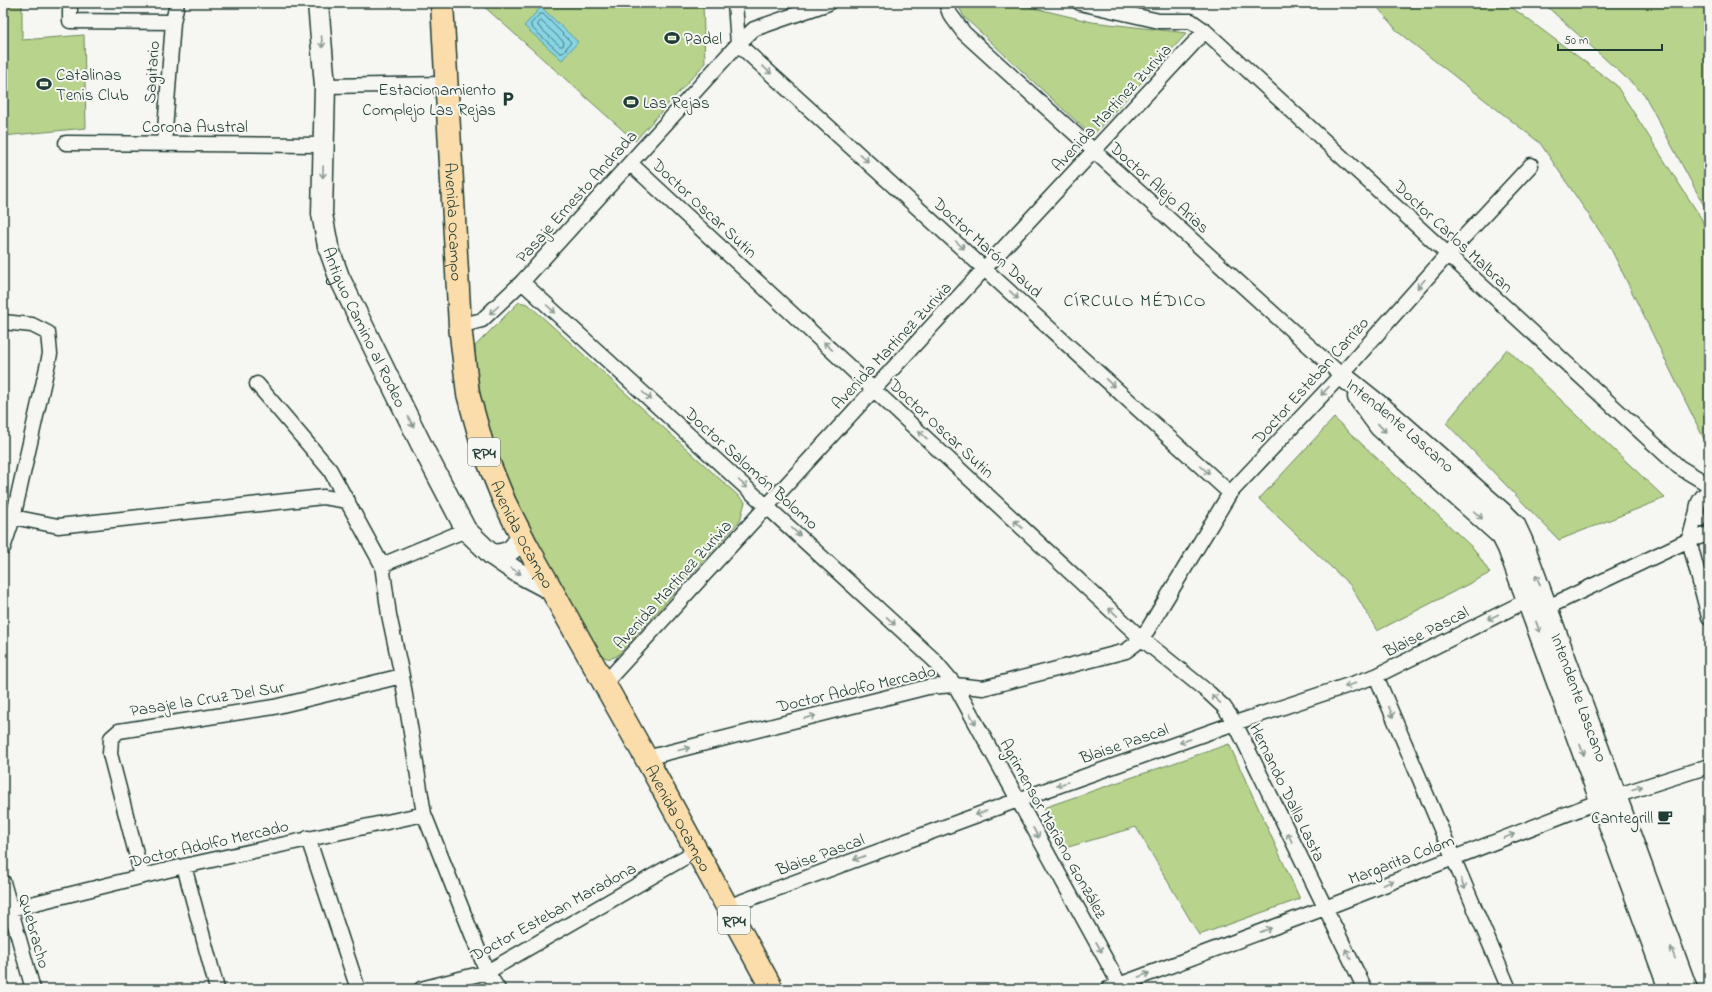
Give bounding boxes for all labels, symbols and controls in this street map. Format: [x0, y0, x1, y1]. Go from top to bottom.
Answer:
scale bar [1558, 26, 1662, 52]
place label: Padel [684, 27, 722, 52]
sports icon: Padel [663, 29, 681, 47]
text: 50 m [1564, 32, 1588, 50]
one-way arrow [318, 35, 326, 48]
street label: Avenida Martinez Zurivia [1046, 38, 1178, 178]
street label: Sagitario [138, 40, 169, 104]
place label: Catalinas Tenis Club [56, 63, 129, 108]
one-way arrow [762, 65, 772, 75]
sports icon: Catalinas Tenis Club [35, 75, 53, 93]
place label: Estacionamiento Complejo Las Rejas [362, 78, 496, 123]
parking icon: Estacionamiento Complejo Las Rejas [499, 90, 517, 108]
place label: Las Rejas [643, 91, 710, 116]
sports icon: Las Rejas [622, 93, 640, 111]
street label: Corona Austral [142, 115, 248, 140]
street label: Pasaje Ernesto Andrada [510, 125, 644, 269]
street label: Doctor Alejo Arias [1103, 136, 1215, 240]
street label: Doctor Oscar Sutin [645, 153, 763, 265]
one-way arrow [858, 153, 869, 162]
street label: Avenida Ocampo [437, 162, 468, 282]
one-way arrow [320, 165, 327, 178]
street label: Doctor Carlos Malbran [1387, 174, 1518, 299]
street label: Doctor Marón Daud [926, 191, 1048, 305]
one-way arrow [954, 240, 964, 249]
street label: Antiguo Camino al Rodeo [315, 244, 412, 412]
street label: Avenida Martinez Zurivia [826, 276, 958, 416]
one-way arrow [1416, 279, 1426, 289]
district label: CÍRCULO MÉDICO [1064, 289, 1206, 315]
one-way arrow [1009, 290, 1019, 299]
one-way arrow [545, 304, 556, 313]
one-way arrow [489, 305, 499, 314]
street label: Doctor Esteban Carrizo [1246, 312, 1375, 451]
one-way arrow [823, 342, 833, 351]
street label: Doctor Oscar Sutin [882, 373, 1000, 485]
street label: Intendente Lascano [1340, 373, 1460, 479]
one-way arrow [1104, 378, 1115, 387]
one-way arrow [1321, 386, 1330, 396]
one-way arrow [641, 391, 651, 400]
street label: Doctor Salomón Bolomo [678, 401, 824, 536]
one-way arrow [408, 416, 415, 428]
one-way arrow [1377, 423, 1386, 433]
one-way arrow [918, 430, 928, 440]
road number: RP4 [468, 438, 500, 466]
one-way arrow [1200, 466, 1211, 475]
street label: Avenida Ocampo [483, 477, 560, 594]
one-way arrow [738, 479, 748, 488]
one-way arrow [1473, 510, 1483, 520]
street label: Avenida Martinez Zurivia [608, 515, 738, 655]
one-way arrow [1013, 519, 1023, 528]
one-way arrow [791, 528, 801, 537]
one-way arrow [510, 567, 522, 575]
one-way arrow [1533, 575, 1541, 587]
street label: Blaise Pascal [1379, 600, 1474, 665]
one-way arrow [1108, 607, 1118, 617]
one-way arrow [1487, 614, 1499, 621]
one-way arrow [886, 616, 896, 625]
one-way arrow [1534, 621, 1542, 633]
street label: Intendente Lascano [1543, 630, 1614, 766]
street label: Doctor Adolfo Mercado [773, 659, 938, 720]
street label: Pasaje la Cruz Del Sur [128, 675, 287, 724]
one-way arrow [1344, 682, 1357, 689]
one-way arrow [1211, 694, 1221, 704]
one-way arrow [1388, 706, 1395, 718]
one-way arrow [803, 713, 816, 720]
one-way arrow [970, 713, 978, 725]
street label: Blaise Pascal [1076, 718, 1172, 772]
street label: Hernando Dalla Lasta [1242, 719, 1331, 866]
street label: Agrimensor Mariano González [991, 734, 1113, 925]
one-way arrow [1179, 737, 1191, 745]
one-way arrow [1579, 743, 1586, 756]
one-way arrow [677, 744, 690, 752]
street label: Avenida Ocampo [638, 761, 717, 877]
one-way arrow [1056, 781, 1069, 788]
one-way arrow [1631, 784, 1644, 791]
place label: Cantegrill [1591, 806, 1653, 833]
cafe icon: Cantegrill [1656, 808, 1674, 826]
one-way arrow [976, 810, 988, 818]
street label: Doctor Adolfo Mercado [126, 814, 291, 875]
one-way arrow [1033, 827, 1040, 839]
street label: Blaise Pascal [772, 828, 868, 883]
street label: Margarita Colom [1345, 829, 1459, 894]
one-way arrow [1286, 832, 1293, 844]
one-way arrow [1502, 832, 1514, 840]
one-way arrow [854, 855, 866, 863]
street label: Doctor Esteban Maradona [465, 856, 641, 969]
one-way arrow [1460, 877, 1468, 889]
one-way arrow [1381, 879, 1393, 887]
street label: Quebracho [11, 891, 56, 972]
road number: RP4 [718, 906, 750, 934]
one-way arrow [1260, 925, 1272, 933]
one-way arrow [1096, 941, 1103, 953]
one-way arrow [1669, 946, 1676, 959]
one-way arrow [1344, 948, 1351, 960]
one-way arrow [1138, 970, 1150, 978]

